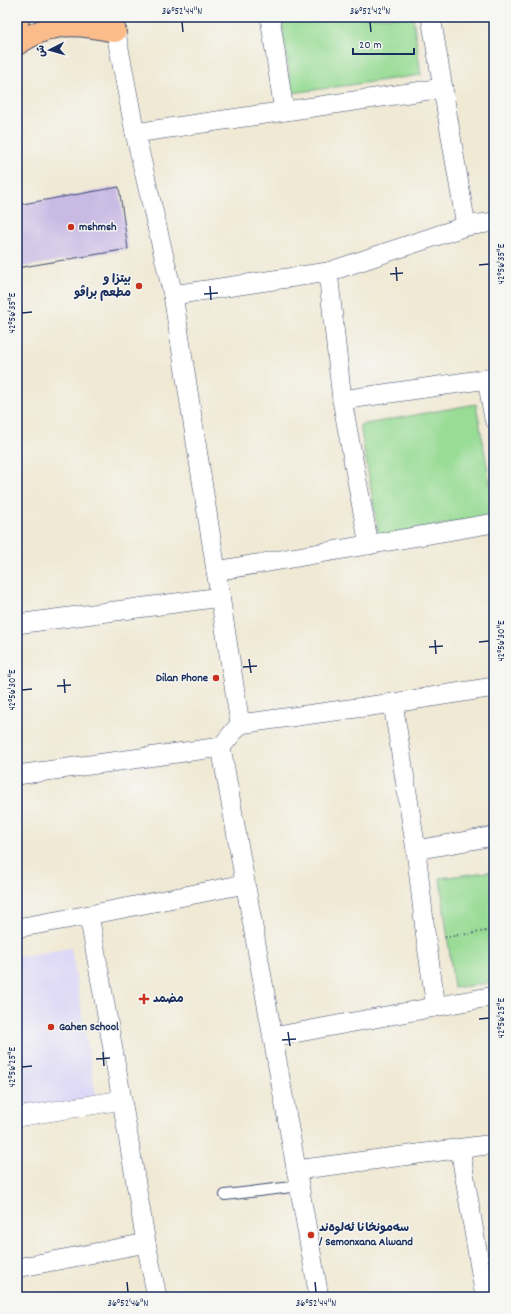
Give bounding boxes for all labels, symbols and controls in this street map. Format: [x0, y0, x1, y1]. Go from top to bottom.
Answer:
text: 36°52'44"N [162, 5, 202, 19]
text: 36°52'42"N [350, 5, 390, 19]
north arrow [30, 30, 70, 70]
scale bar [353, 30, 414, 56]
text: 20 m [359, 37, 382, 54]
text: ش [33, 44, 51, 58]
place label: mshmsh [79, 219, 117, 236]
marker: mshmsh [66, 222, 76, 232]
text: 42°56'35"E [495, 243, 509, 284]
place label: بيتزا و مطعم براڤو [73, 271, 131, 302]
marker: بيتزا و مطعم براڤو [134, 281, 144, 291]
text: 42°56'35"E [6, 292, 20, 333]
text: 42°56'30"E [495, 620, 509, 662]
text: 42°56'30"E [6, 669, 20, 711]
place label: Dilan Phone [156, 670, 209, 687]
marker: Dilan Phone [211, 673, 221, 683]
place label: مضمد [153, 991, 184, 1008]
marker: مضمد [138, 993, 150, 1005]
text: 42°56'25"E [495, 997, 509, 1038]
place label: Gahen School [59, 1019, 119, 1036]
marker: Gahen School [46, 1022, 56, 1032]
text: 42°56'25"E [6, 1046, 20, 1087]
place label: سەمونخانا ئەلوەند / Semonxana Alwand [318, 1220, 413, 1251]
marker: سەمونخانا ئەلوەند / Semonxana Alwand [306, 1230, 316, 1240]
text: 36°52'46"N [107, 1297, 149, 1311]
text: 36°52'44"N [296, 1297, 336, 1311]

